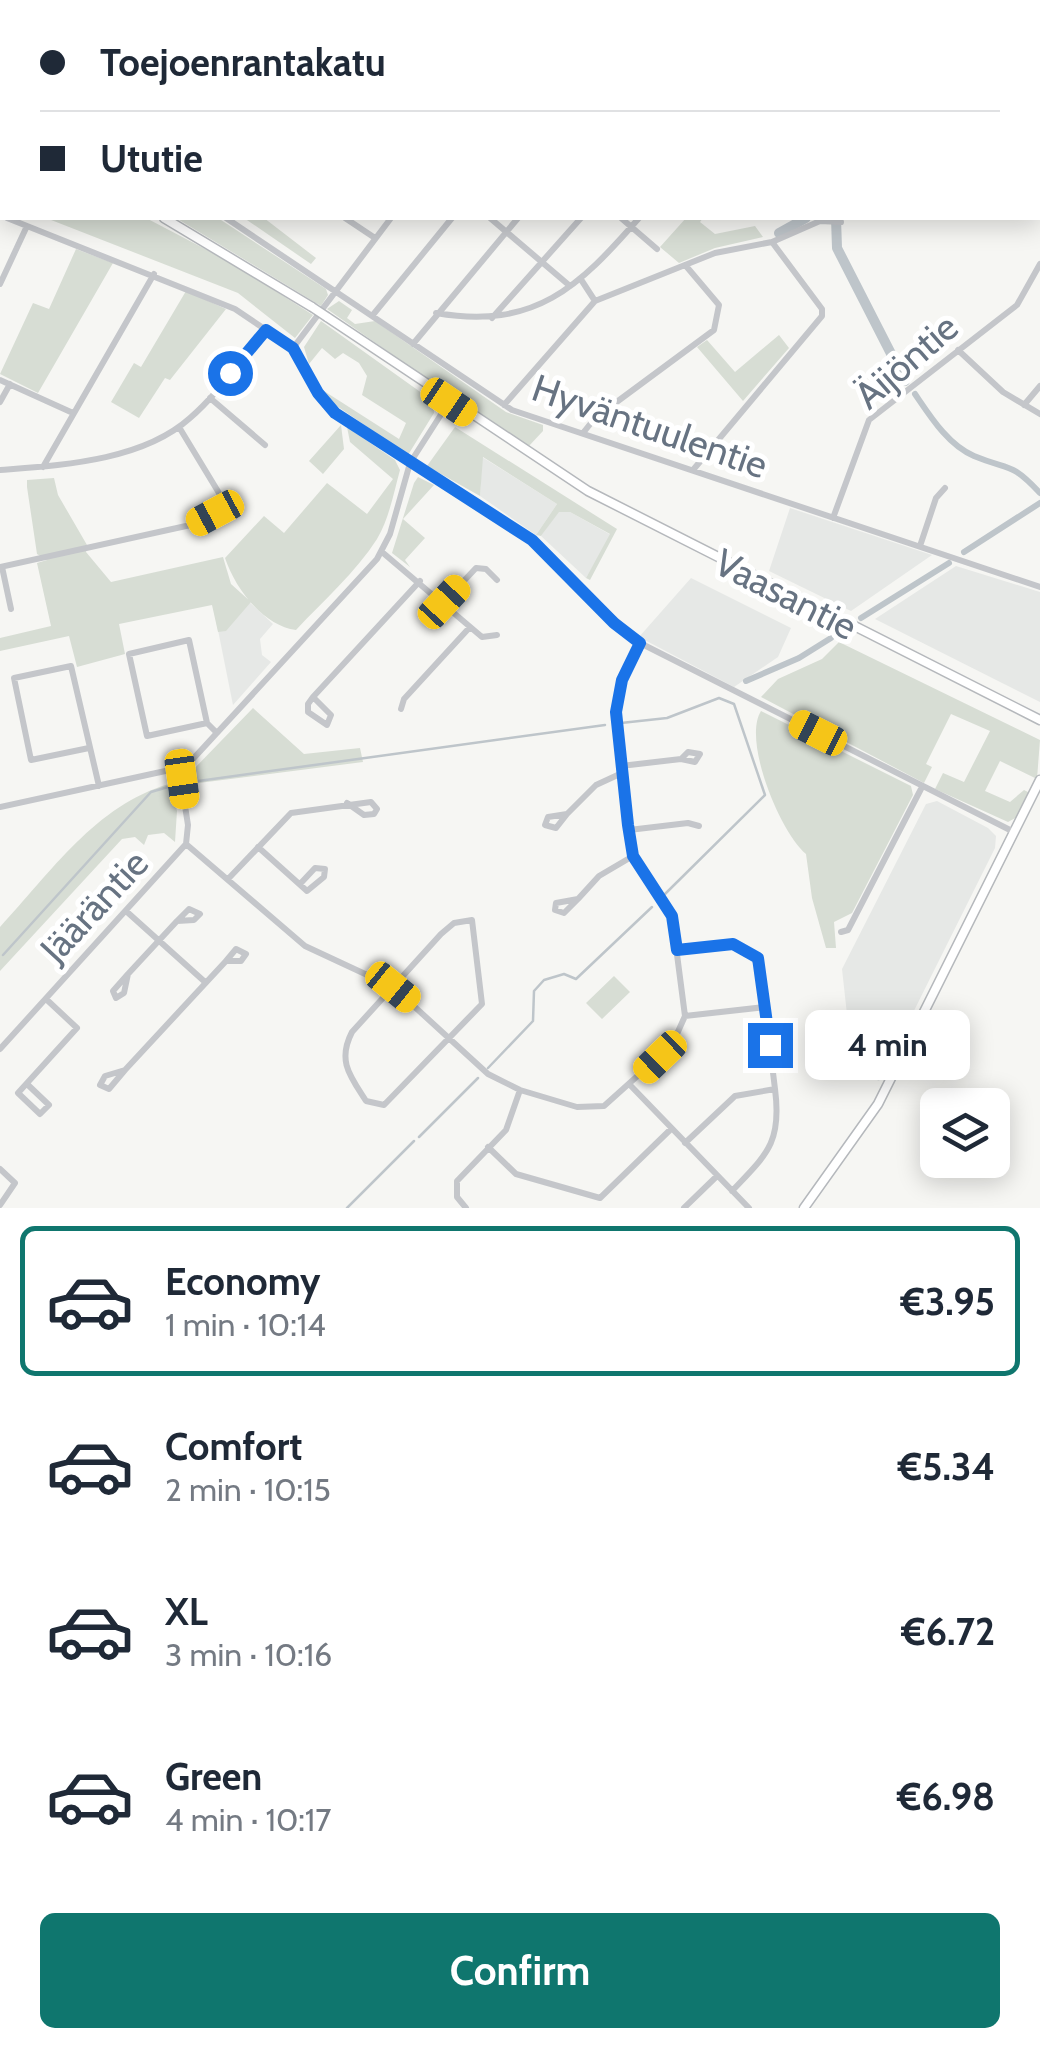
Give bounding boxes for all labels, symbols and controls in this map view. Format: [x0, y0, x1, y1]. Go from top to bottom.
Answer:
text: Toejoenrantakatu [100, 39, 386, 86]
text: Ututie [100, 135, 203, 182]
street label: Äijöntie [845, 303, 967, 419]
route start [208, 351, 253, 396]
street label: Hyväntuulentie [526, 364, 774, 488]
car [416, 373, 482, 431]
car [181, 486, 249, 540]
street label: Vaasantie [707, 538, 865, 650]
car [413, 570, 475, 634]
car [784, 706, 852, 760]
car [163, 747, 201, 811]
street label: Jääräntie [29, 840, 158, 973]
car [360, 956, 426, 1018]
callout: 4 min [805, 1010, 970, 1080]
route end [748, 1023, 793, 1068]
car [628, 1025, 692, 1089]
text: 4 min [847, 1025, 928, 1064]
map controls [920, 1088, 1010, 1178]
button: layers [920, 1088, 1010, 1178]
icon: car [45, 1256, 135, 1346]
text: Economy [165, 1258, 320, 1305]
text: €3.95 [901, 1278, 995, 1325]
text: 1 min · 10:14 [165, 1305, 326, 1344]
icon: car [45, 1421, 135, 1511]
text: Comfort [165, 1423, 302, 1470]
text: €5.34 [898, 1443, 995, 1490]
text: 2 min · 10:15 [165, 1470, 331, 1509]
icon: car [45, 1586, 135, 1676]
text: XL [165, 1588, 208, 1635]
text: €6.72 [901, 1608, 995, 1655]
text: 3 min · 10:16 [165, 1635, 332, 1674]
icon: car [45, 1751, 135, 1841]
text: Green [165, 1753, 262, 1800]
text: €6.98 [897, 1773, 995, 1820]
text: 4 min · 10:17 [165, 1800, 331, 1839]
button: Confirm [40, 1913, 1000, 2028]

